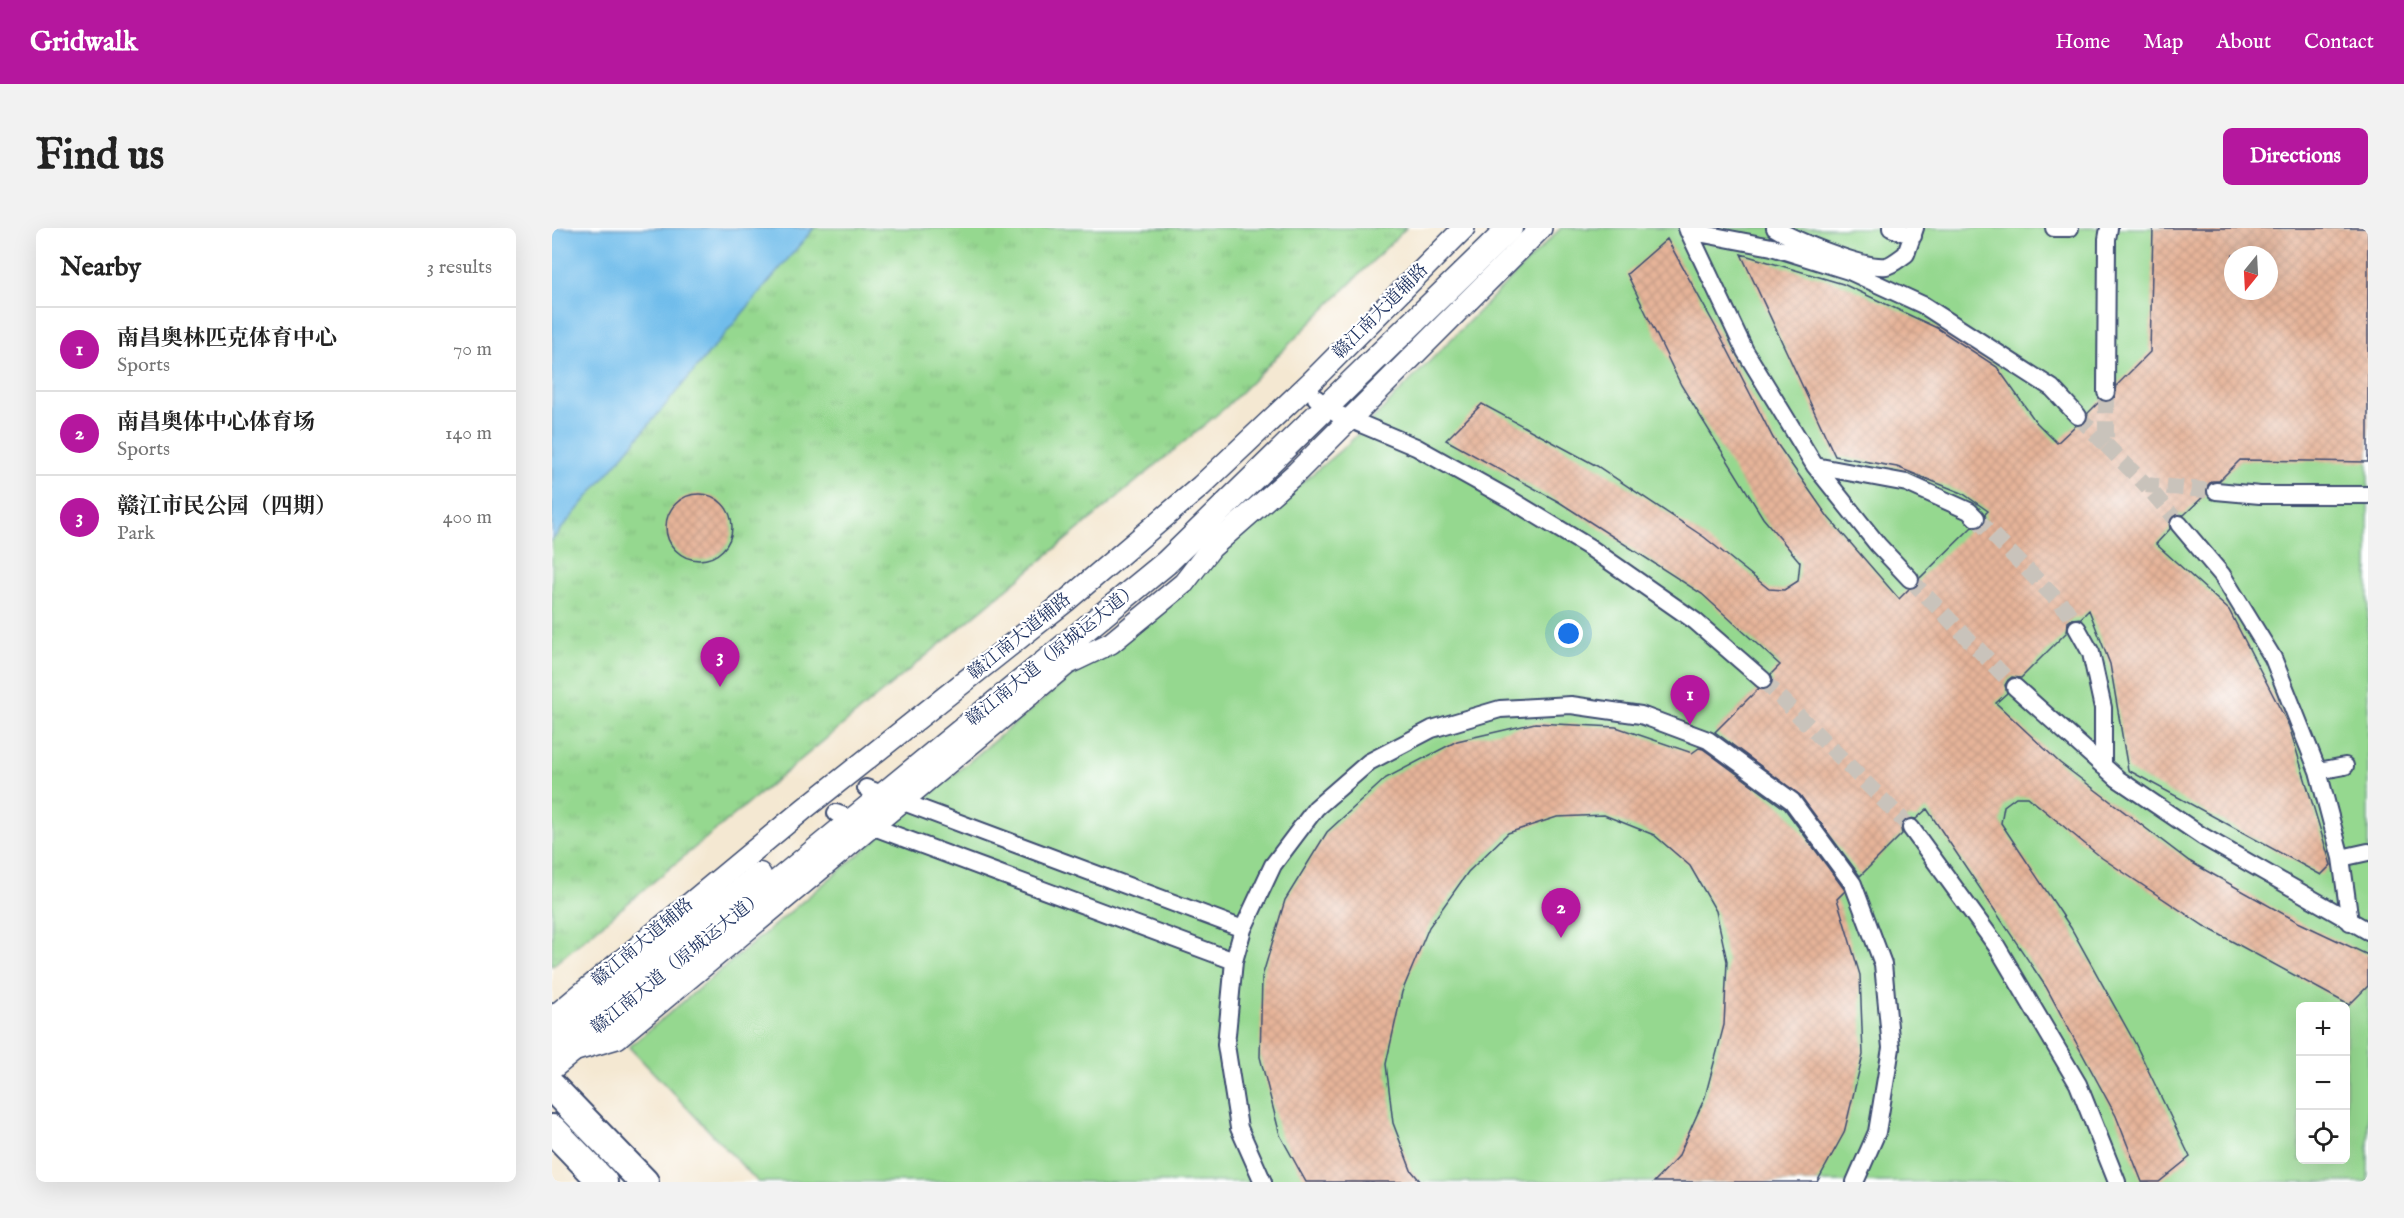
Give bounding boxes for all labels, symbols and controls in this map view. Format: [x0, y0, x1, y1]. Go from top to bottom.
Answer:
text: Gridwalk [30, 25, 138, 60]
text: Home [2055, 29, 2110, 56]
text: Map [2143, 29, 2183, 56]
text: About [2216, 29, 2271, 56]
text: Contact [2304, 29, 2374, 56]
button: Directions [2223, 128, 2368, 185]
text: Find us [36, 130, 164, 183]
north arrow [2224, 246, 2278, 300]
text: Nearby [60, 251, 141, 284]
text: 3 results [427, 255, 492, 280]
street label: 赣江南大道辅路 [1328, 259, 1434, 365]
text: 南昌奥林匹克体育中心 [117, 325, 337, 353]
text: 1 [76, 337, 83, 362]
text: 70 m [453, 337, 492, 362]
text: Sports [117, 353, 170, 378]
text: 南昌奥体中心体育场 [117, 409, 315, 437]
text: 2 [75, 421, 84, 446]
text: 140 m [445, 421, 492, 446]
text: Sports [117, 437, 170, 462]
text: 赣江市民公园（四期） [117, 493, 337, 521]
text: 3 [76, 505, 83, 530]
text: 400 m [443, 505, 492, 530]
text: Park [117, 521, 155, 546]
street label: 赣江南大道（原城运大道） [962, 578, 1144, 732]
street label: 赣江南大道辅路 [964, 588, 1076, 686]
your location [1554, 619, 1583, 648]
pin: 3 [700, 638, 740, 687]
pin: 1 [1670, 676, 1710, 725]
street label: 赣江南大道（原城运大道） [587, 886, 769, 1040]
pin: 2 [1542, 888, 1580, 938]
street label: 赣江南大道辅路 [587, 894, 699, 992]
map controls [2296, 1002, 2350, 1164]
button: + [2296, 1002, 2350, 1056]
button: − [2296, 1056, 2350, 1110]
button: locate [2296, 1110, 2350, 1164]

